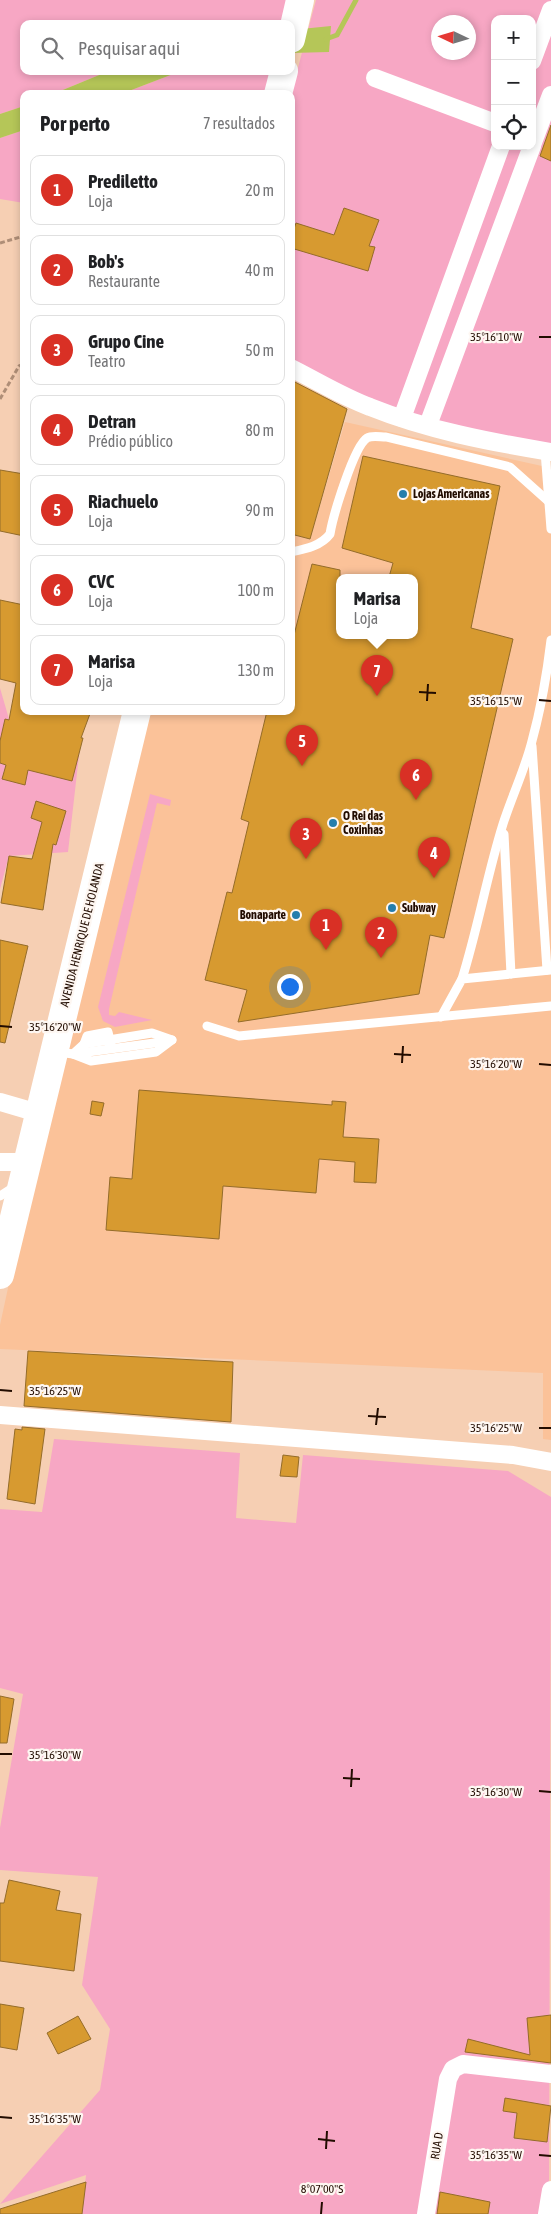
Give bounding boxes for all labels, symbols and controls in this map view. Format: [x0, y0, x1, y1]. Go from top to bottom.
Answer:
north arrow [431, 15, 476, 60]
map controls [491, 15, 536, 150]
button: + [491, 15, 536, 60]
search box [20, 20, 295, 75]
icon: search [38, 34, 66, 62]
text: Pesquisar aqui [78, 37, 180, 59]
button: − [491, 60, 536, 105]
button: locate [491, 105, 536, 150]
text: Por perto [40, 111, 110, 135]
text: 7 resultados [203, 114, 275, 132]
text: Prediletto [88, 170, 158, 192]
text: 1 [53, 181, 61, 199]
text: 20 m [245, 181, 274, 199]
text: Loja [88, 192, 113, 210]
text: Bob's [88, 250, 124, 272]
text: 2 [53, 261, 61, 279]
text: 40 m [245, 261, 274, 279]
text: Restaurante [88, 272, 160, 290]
text: Grupo Cine [88, 330, 164, 352]
text: 35°16'10"W [470, 330, 522, 344]
text: 3 [53, 341, 61, 359]
text: 50 m [245, 341, 274, 359]
text: Teatro [88, 352, 126, 370]
text: Detran [88, 410, 136, 432]
text: 4 [53, 421, 61, 439]
text: 80 m [245, 421, 274, 439]
text: Prédio público [88, 432, 173, 450]
place label: Lojas Americanas [413, 487, 490, 501]
marker: Lojas Americanas [397, 488, 409, 500]
text: Riachuelo [88, 490, 159, 512]
text: 5 [53, 501, 61, 519]
text: 90 m [245, 501, 274, 519]
text: Loja [88, 512, 113, 530]
text: CVC [88, 570, 114, 592]
popup [336, 574, 418, 639]
text: 6 [53, 581, 61, 599]
text: 100 m [238, 581, 274, 599]
text: Marisa [353, 587, 401, 609]
text: Loja [88, 592, 113, 610]
text: Loja [353, 609, 378, 627]
text: Marisa [88, 650, 135, 672]
pin: 7 [361, 655, 393, 696]
text: 7 [53, 661, 61, 679]
text: 130 m [238, 661, 274, 679]
text: Loja [88, 672, 113, 690]
text: 35°16'15"W [470, 694, 522, 708]
pin: 5 [286, 725, 318, 766]
pin: 6 [400, 759, 432, 800]
place label: O Rei das Coxinhas [343, 809, 384, 837]
marker: O Rei das Coxinhas [327, 817, 339, 829]
pin: 3 [290, 818, 322, 859]
pin: 4 [418, 837, 450, 878]
street label: AVENIDA HENRIQUE DE HOLANDA [57, 862, 107, 1008]
place label: Subway [402, 901, 436, 915]
marker: Subway [386, 902, 398, 914]
place label: Bonaparte [240, 908, 287, 922]
marker: Bonaparte [290, 909, 302, 921]
pin: 1 [310, 909, 342, 950]
pin: 2 [365, 917, 397, 958]
your location [277, 974, 303, 1000]
text: 35°16'20"W [29, 1020, 81, 1034]
text: 35°16'20"W [470, 1057, 522, 1071]
text: 35°16'25"W [29, 1384, 81, 1398]
text: 35°16'25"W [470, 1421, 522, 1435]
text: 35°16'30"W [29, 1748, 81, 1762]
text: 35°16'30"W [470, 1785, 522, 1799]
text: 35°16'35"W [29, 2112, 81, 2126]
street label: RUA D [428, 2131, 446, 2161]
text: 35°16'35"W [470, 2148, 522, 2162]
text: 8°07'00"S [301, 2182, 343, 2196]

